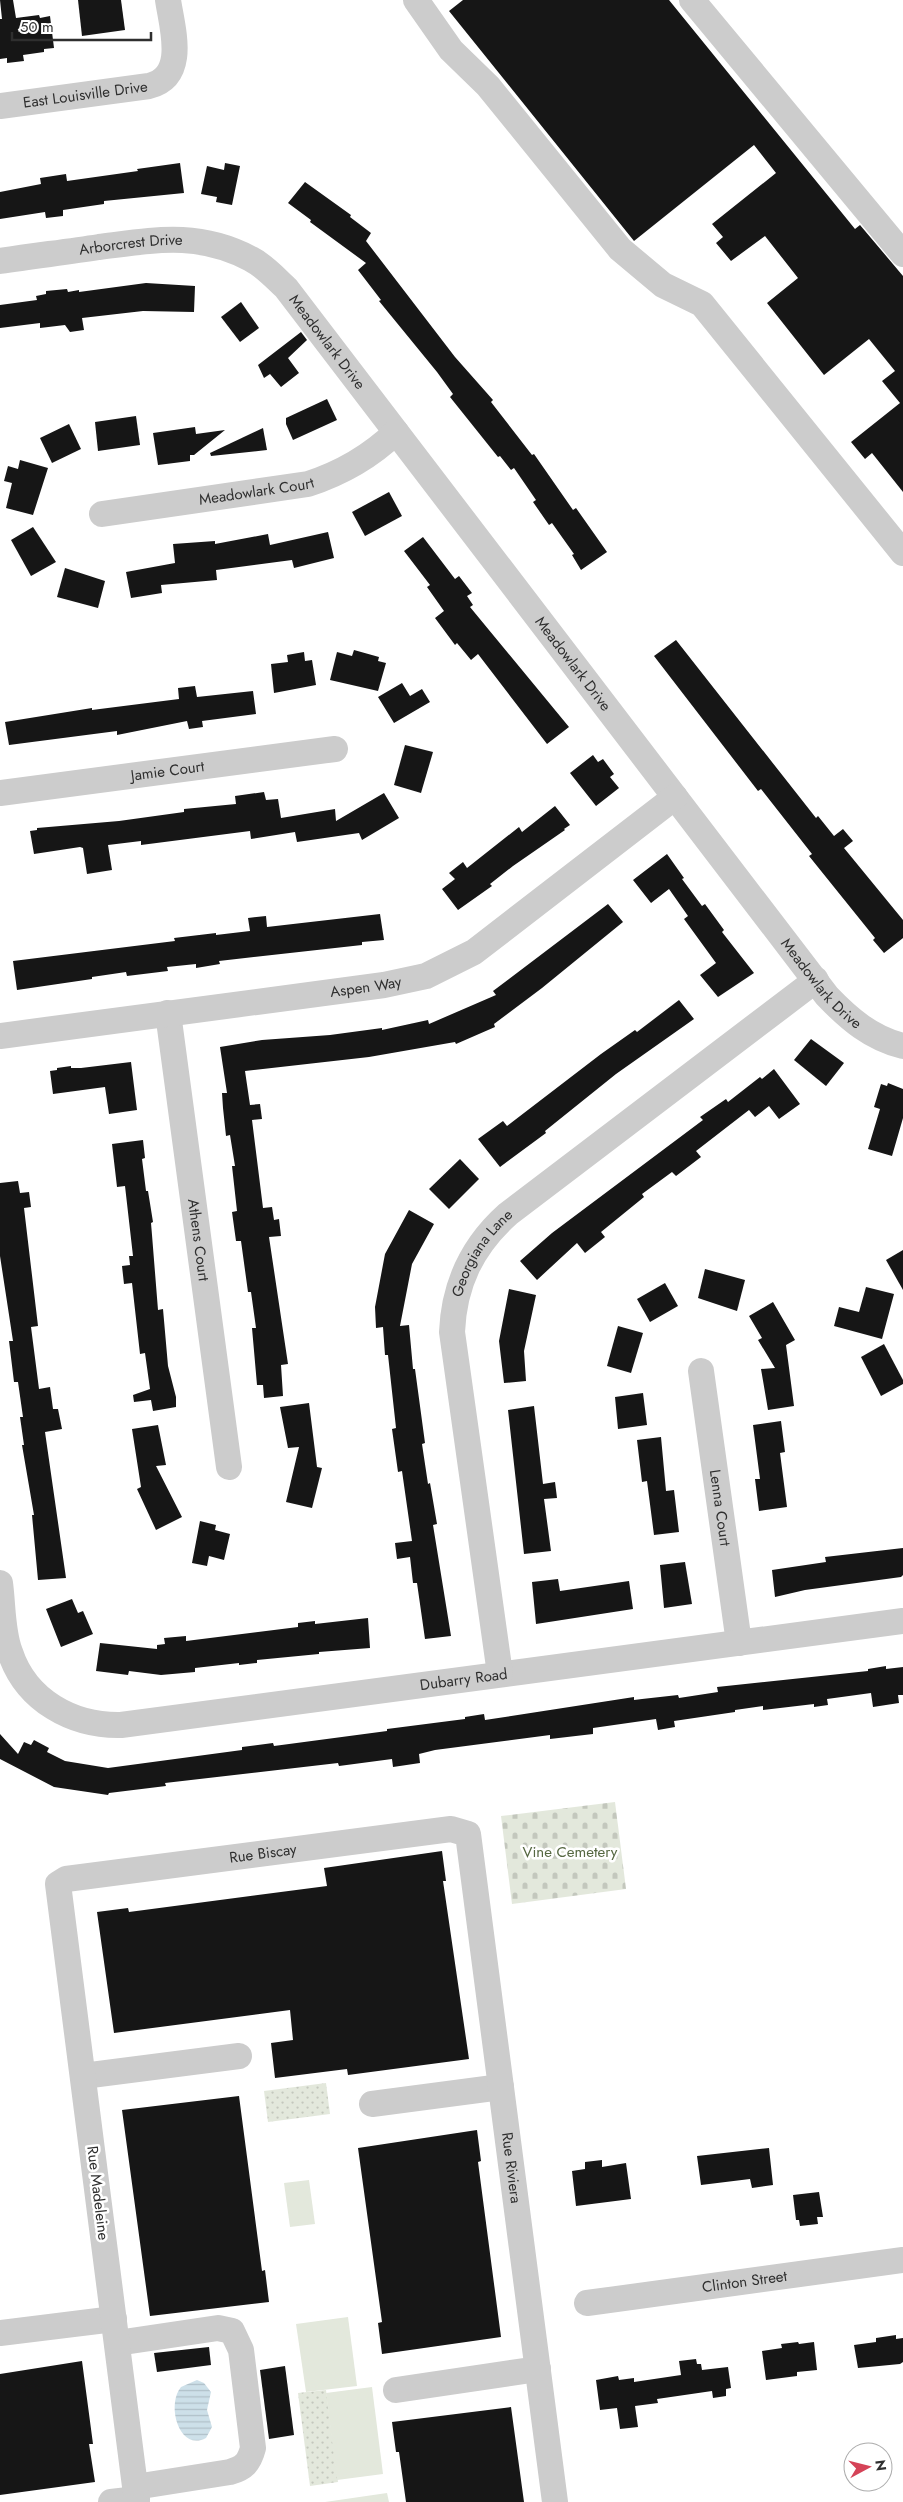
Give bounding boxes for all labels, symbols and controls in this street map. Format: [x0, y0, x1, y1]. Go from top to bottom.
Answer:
scale bar [12, 10, 151, 42]
text: 50 m [20, 16, 54, 38]
street label: East Louisville Drive [22, 75, 149, 114]
street label: Arborcrest Drive [78, 229, 183, 261]
street label: Meadowlark Drive [284, 290, 371, 394]
street label: Meadowlark Court [197, 472, 317, 511]
street label: Meadowlark Drive [530, 612, 617, 716]
street label: Jamie Court [128, 755, 206, 787]
street label: Meadowlark Drive [776, 933, 866, 1034]
street label: Aspen Way [329, 970, 404, 1003]
street label: Athens Court [182, 1197, 215, 1283]
street label: Georgiana Lane [446, 1204, 518, 1299]
street label: Lenna Court [704, 1468, 736, 1548]
street label: Dubarry Road [419, 1663, 509, 1696]
street label: Rue Biscay [228, 1838, 298, 1869]
park label: Vine Cemetery [523, 1841, 618, 1863]
street label: Rue Riviera [496, 2131, 527, 2205]
street label: Rue Madeleine [81, 2145, 115, 2242]
street label: Clinton Street [701, 2265, 789, 2298]
north arrow [843, 2442, 893, 2492]
text: N [870, 2459, 892, 2472]

